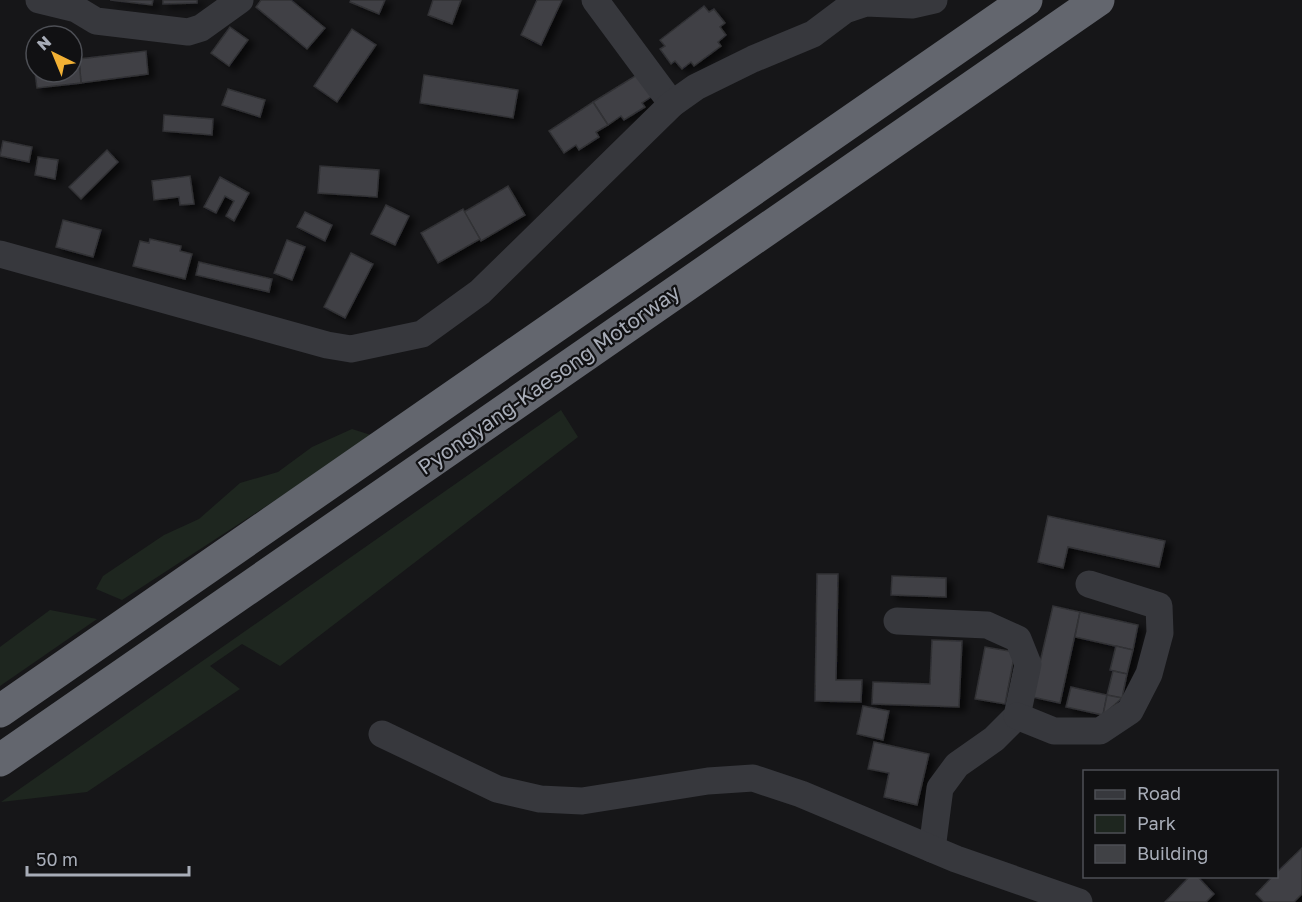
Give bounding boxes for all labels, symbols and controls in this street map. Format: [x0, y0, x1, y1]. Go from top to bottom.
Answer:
north arrow [24, 24, 84, 84]
text: N [32, 32, 55, 54]
street label: Pyongyang-Kaesong Motorway [412, 278, 685, 480]
legend [1083, 770, 1278, 878]
text: Road [1137, 782, 1181, 804]
text: Park [1137, 812, 1176, 834]
scale bar [27, 839, 189, 877]
text: Building [1137, 842, 1208, 864]
text: 50 m [36, 848, 78, 870]

